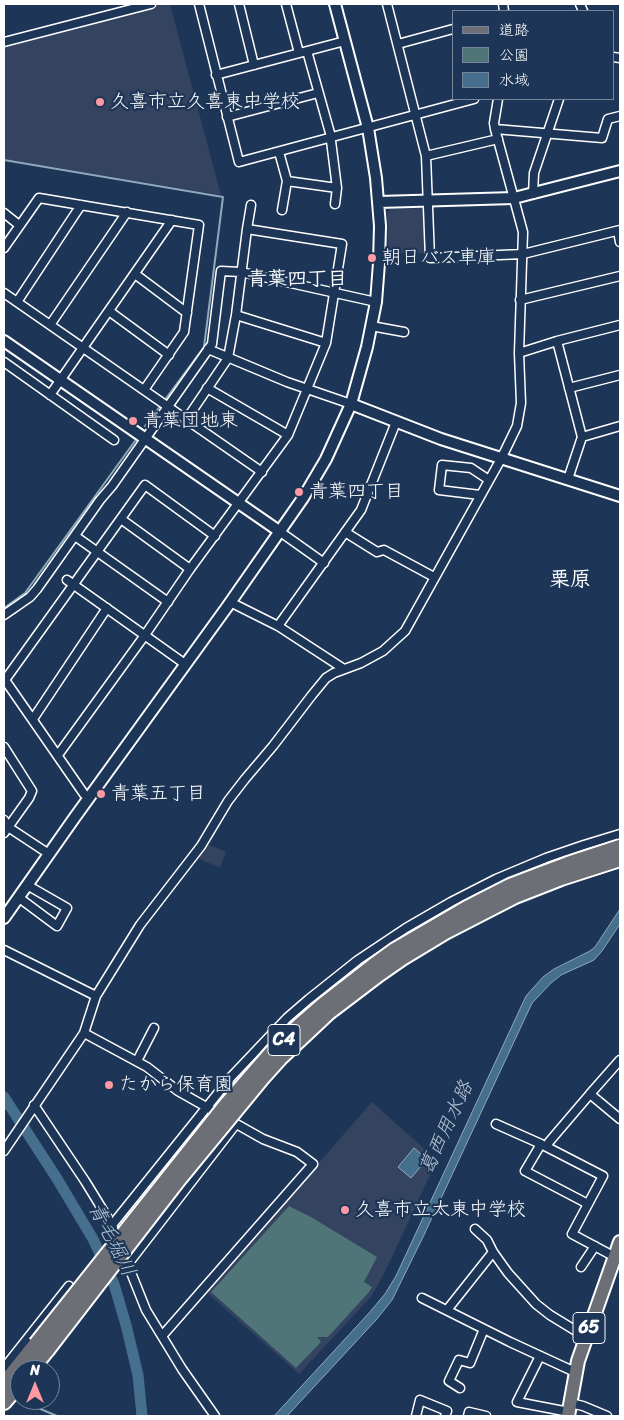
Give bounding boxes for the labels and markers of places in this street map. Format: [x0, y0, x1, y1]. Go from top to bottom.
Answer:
place label: 久喜市立久喜東中学校 [110, 91, 300, 113]
marker: 久喜市立久喜東中学校 [94, 96, 106, 108]
place label: 朝日バス車庫 [382, 247, 496, 269]
marker: 朝日バス車庫 [366, 252, 378, 264]
place label: 青葉団地東 [143, 410, 238, 432]
marker: 青葉団地東 [127, 415, 139, 427]
place label: 青葉四丁目 [309, 481, 404, 503]
marker: 青葉四丁目 [293, 486, 305, 498]
place label: 青葉五丁目 [111, 783, 206, 805]
marker: 青葉五丁目 [95, 788, 107, 800]
place label: たから保育園 [119, 1074, 233, 1096]
marker: たから保育園 [103, 1079, 115, 1091]
place label: 久喜市立太東中学校 [355, 1199, 526, 1221]
marker: 久喜市立太東中学校 [339, 1204, 351, 1216]

